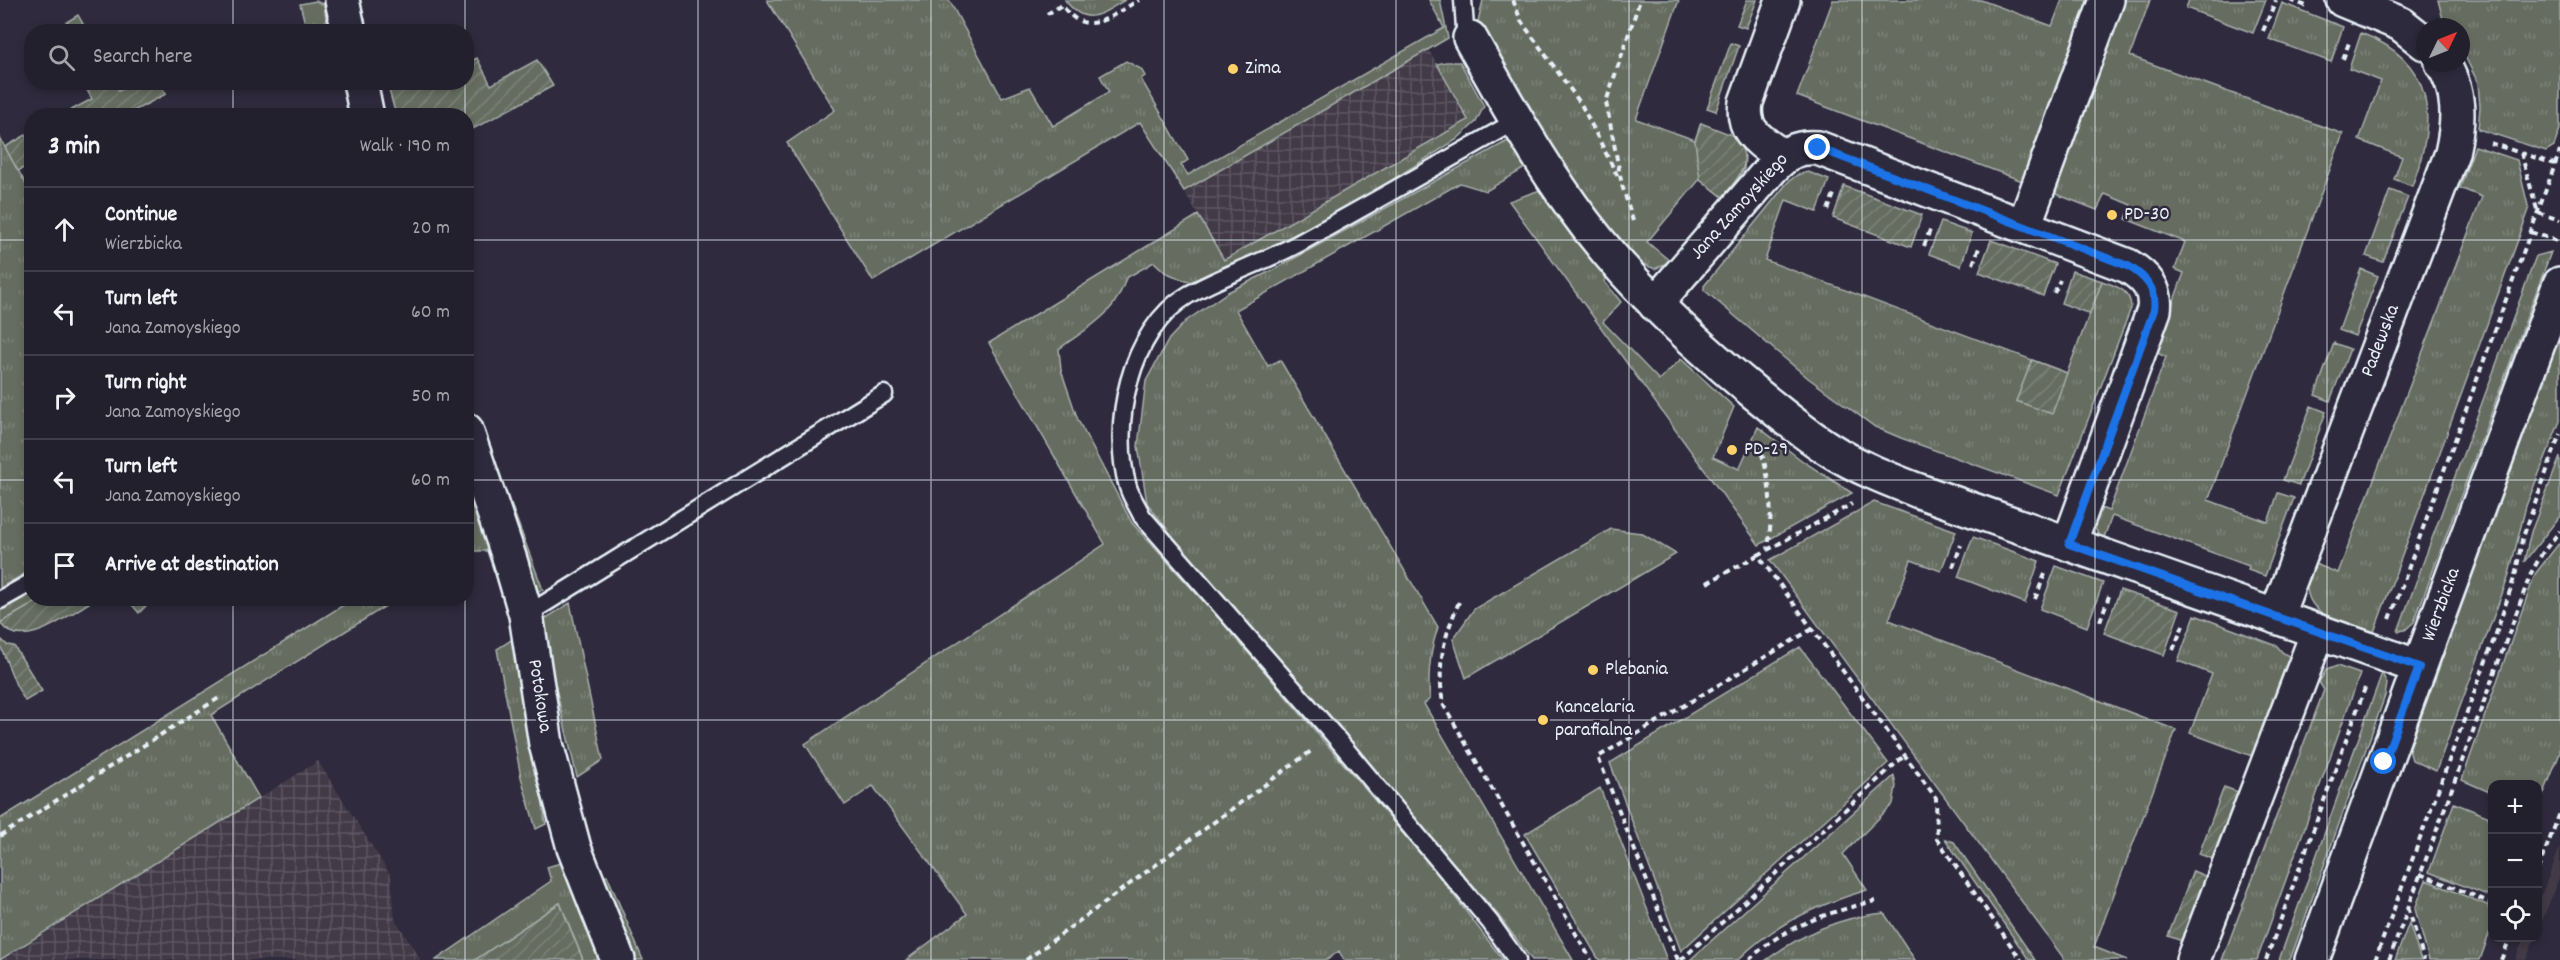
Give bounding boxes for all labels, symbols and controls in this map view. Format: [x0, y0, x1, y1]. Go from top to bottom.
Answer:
north arrow [2416, 18, 2470, 72]
search box [24, 24, 474, 90]
icon: search [45, 41, 78, 74]
text: Search here [93, 42, 192, 73]
place label: Zima [1245, 55, 1281, 83]
marker: Zima [1226, 62, 1240, 76]
text: 3 min [48, 129, 100, 166]
text: Walk · 190 m [360, 133, 450, 161]
route end [1804, 134, 1830, 160]
street label: Jana Zamoyskiego [1684, 147, 1796, 267]
text: Continue [105, 200, 177, 231]
place label: PD-30 [2124, 201, 2170, 229]
marker: PD-30 [2105, 208, 2119, 222]
icon: ahead [48, 213, 81, 246]
text: 20 m [412, 215, 450, 243]
text: Wierzbicka [105, 231, 182, 259]
text: Turn left [105, 284, 177, 315]
icon: left [48, 297, 81, 330]
text: 60 m [411, 299, 450, 327]
street label: Padewska [2354, 300, 2408, 381]
text: Jana Zamoyskiego [105, 315, 241, 343]
text: Turn right [105, 368, 187, 399]
icon: right [48, 381, 81, 414]
text: 50 m [412, 383, 450, 411]
text: Jana Zamoyskiego [105, 399, 241, 427]
place label: PD-29 [1744, 436, 1788, 464]
marker: PD-29 [1725, 443, 1739, 457]
text: Turn left [105, 452, 177, 483]
icon: left [48, 465, 81, 498]
text: 60 m [411, 467, 450, 495]
text: Jana Zamoyskiego [105, 483, 241, 511]
icon: arrive [48, 549, 81, 582]
text: Arrive at destination [105, 550, 279, 581]
street label: Wierzbicka [2416, 564, 2469, 646]
place label: Plebania [1605, 656, 1669, 684]
street label: Potokowa [519, 657, 559, 735]
marker: Plebania [1586, 663, 1600, 677]
place label: Kancelaria parafialna [1555, 694, 1635, 745]
marker: Kancelaria parafialna [1536, 713, 1550, 727]
route start [2370, 748, 2396, 774]
map controls [2488, 780, 2542, 942]
button: + [2488, 780, 2542, 834]
button: − [2488, 834, 2542, 888]
button: locate [2488, 888, 2542, 942]

